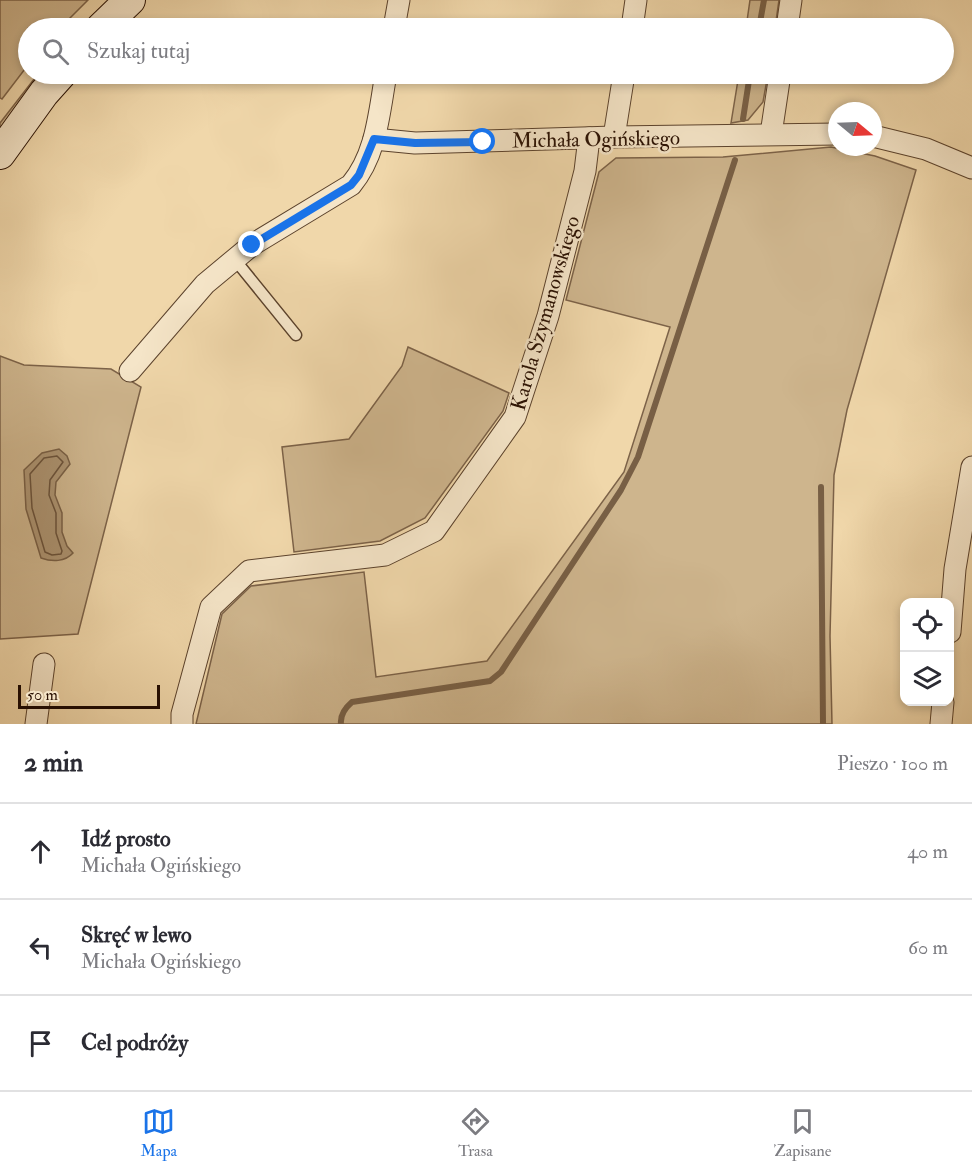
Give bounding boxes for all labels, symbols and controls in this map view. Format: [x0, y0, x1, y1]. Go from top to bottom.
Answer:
search box [18, 18, 954, 84]
icon: search [39, 35, 72, 68]
text: Szukaj tutaj [87, 37, 190, 65]
north arrow [828, 102, 882, 156]
street label: Michała Ogińskiego [512, 125, 680, 154]
route start [469, 128, 495, 154]
street label: Karola Szymanowskiego [505, 213, 586, 414]
route end [238, 231, 264, 257]
map controls [900, 598, 954, 706]
button: locate [900, 598, 954, 652]
button: layers [900, 652, 954, 706]
scale bar [18, 682, 160, 710]
text: 50 m [27, 685, 58, 705]
text: 2 min [24, 747, 83, 779]
text: Pieszo · 100 m [837, 751, 948, 776]
text: Idź prosto [81, 825, 171, 853]
icon: ahead [24, 835, 57, 868]
text: 40 m [907, 839, 948, 864]
text: Michała Ogińskiego [81, 853, 241, 878]
text: Skręć w lewo [81, 921, 192, 949]
icon: left [24, 931, 57, 964]
text: 60 m [908, 935, 948, 960]
text: Michała Ogińskiego [81, 949, 241, 974]
icon: arrive [24, 1027, 57, 1060]
text: Cel podróży [81, 1029, 188, 1057]
tab: Mapa [140, 1105, 177, 1161]
tab: Trasa [458, 1105, 493, 1161]
tab: Zapisane [774, 1105, 832, 1161]

